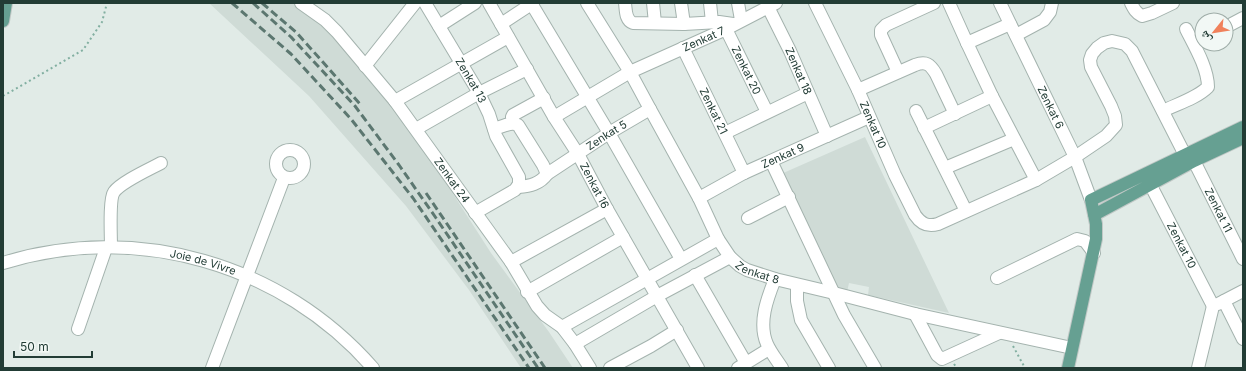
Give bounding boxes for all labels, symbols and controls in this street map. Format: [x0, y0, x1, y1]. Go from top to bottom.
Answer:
north arrow [1194, 12, 1234, 52]
street label: Zenkat 7 [680, 23, 727, 55]
text: ش [1196, 28, 1215, 46]
street label: Zenkat 20 [728, 44, 764, 97]
street label: Zenkat 18 [782, 45, 815, 97]
street label: Zenkat 13 [452, 55, 490, 105]
street label: Zenkat 6 [1035, 84, 1067, 131]
street label: Zenkat 21 [696, 85, 731, 136]
street label: Zenkat 10 [857, 99, 890, 151]
street label: Zenkat 5 [583, 117, 630, 153]
street label: Zenkat 9 [759, 140, 807, 171]
street label: Zenkat 24 [431, 155, 473, 205]
street label: Zenkat 16 [577, 160, 613, 211]
street label: Zenkat 11 [1202, 186, 1236, 235]
street label: Zenkat 10 [1164, 220, 1199, 271]
street label: Joie de Vivre [169, 246, 238, 278]
street label: Zenkat 8 [732, 258, 781, 287]
scale bar [14, 333, 92, 359]
text: 50 m [20, 339, 49, 354]

